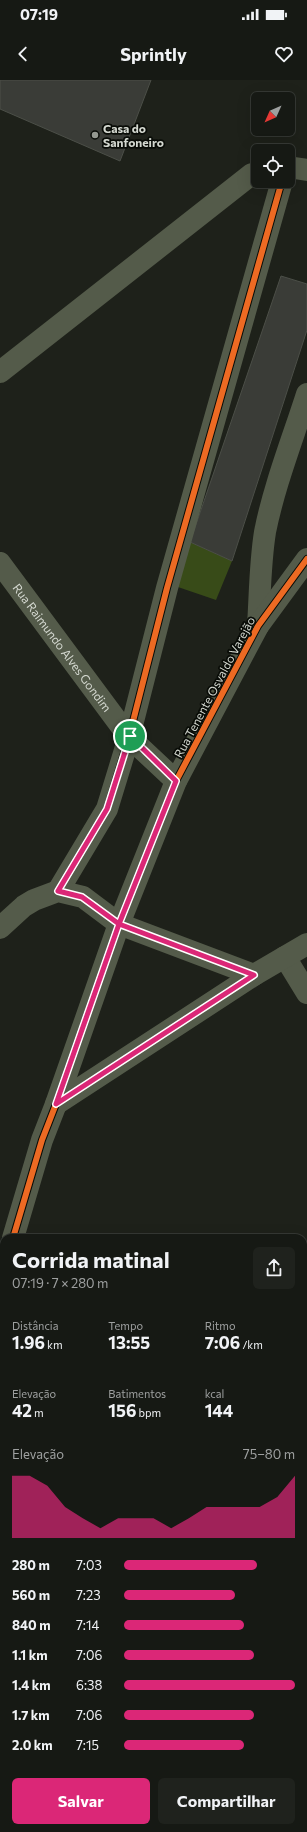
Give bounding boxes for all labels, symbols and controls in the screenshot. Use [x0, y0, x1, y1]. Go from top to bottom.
text: 07:19 [20, 5, 58, 23]
icon: back [12, 43, 34, 65]
text: Sprintly [120, 43, 187, 65]
icon: heart [273, 43, 295, 65]
north arrow [251, 92, 295, 136]
map controls [251, 92, 295, 188]
place label: Casa do Sanfoneiro [103, 121, 164, 149]
marker: Casa do Sanfoneiro [90, 130, 100, 140]
button: locate [251, 144, 295, 188]
street label: Rua Raimundo Alves Gondim [10, 581, 115, 714]
street label: Rua Tenente Osvaldo Varejão [171, 614, 257, 760]
pin [113, 719, 147, 753]
icon: arrive [119, 725, 141, 747]
text: Corrida matinal [12, 1246, 170, 1273]
button: share [253, 1247, 295, 1289]
text: 07:19 · 7 × 280 m [12, 1275, 108, 1291]
text: Distância [12, 1319, 58, 1332]
text: Tempo [108, 1319, 143, 1332]
text: Ritmo [205, 1319, 236, 1332]
text: 1.96 [12, 1332, 45, 1353]
text: 13:55 [108, 1332, 150, 1353]
text: 7:06 [205, 1332, 240, 1353]
text: km [45, 1338, 63, 1351]
text: /km [240, 1338, 263, 1351]
text: Elevação [12, 1387, 56, 1400]
text: Batimentos [108, 1387, 166, 1400]
text: kcal [205, 1387, 224, 1400]
text: 42 [12, 1400, 32, 1421]
text: 156 [108, 1400, 136, 1421]
text: 144 [205, 1400, 233, 1421]
text: m [32, 1406, 44, 1419]
text: bpm [136, 1406, 161, 1419]
text: Elevação [12, 1446, 64, 1462]
text: 75–80 m [243, 1446, 295, 1462]
text: 280 m [12, 1557, 50, 1573]
text: 7:03 [76, 1557, 102, 1573]
text: 560 m [12, 1587, 50, 1603]
text: 7:23 [76, 1587, 101, 1603]
text: 840 m [12, 1617, 50, 1633]
text: 7:14 [76, 1617, 99, 1633]
text: 1.1 km [12, 1647, 48, 1663]
text: 7:06 [76, 1647, 102, 1663]
text: 1.4 km [12, 1677, 51, 1693]
text: 6:38 [76, 1677, 102, 1693]
text: 1.7 km [12, 1707, 50, 1723]
text: 7:06 [76, 1707, 102, 1723]
text: 2.0 km [12, 1737, 53, 1753]
text: 7:15 [76, 1737, 99, 1753]
button: Salvar [12, 1778, 150, 1824]
button: Compartilhar [158, 1778, 295, 1824]

